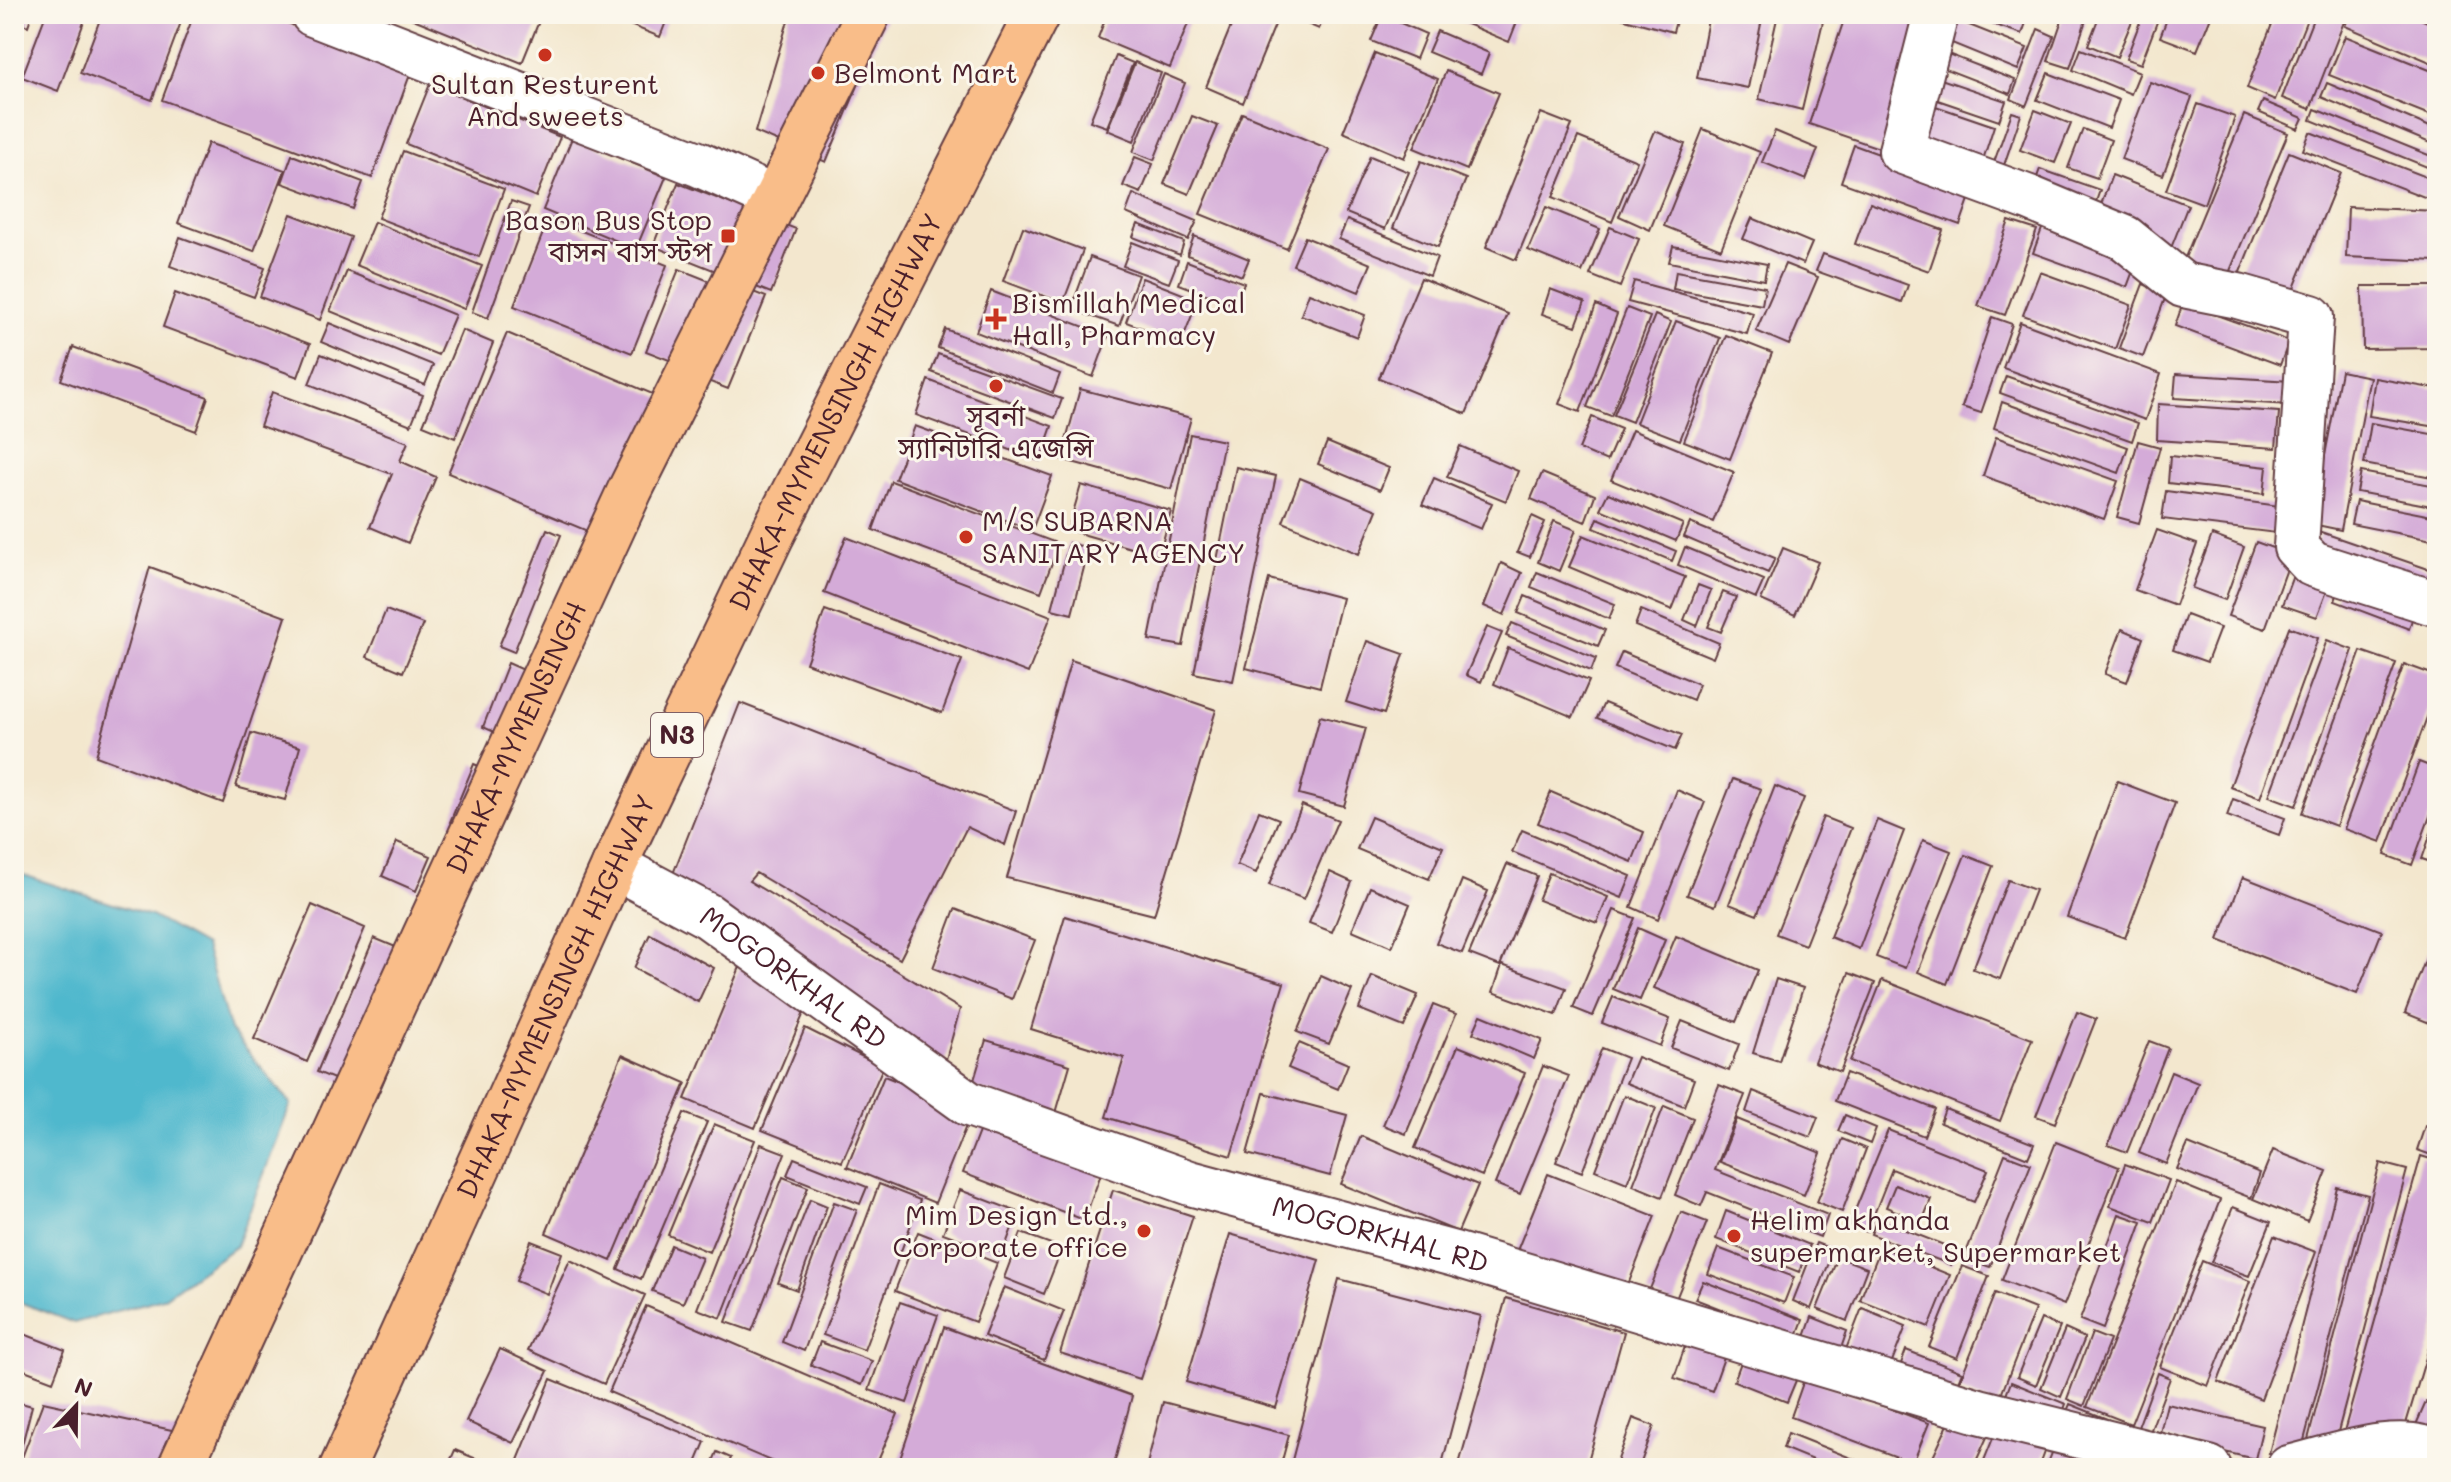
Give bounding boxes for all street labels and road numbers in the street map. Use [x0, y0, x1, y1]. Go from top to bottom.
street label: DHAKA-MYMENSINGH HIGHWAY [720, 207, 950, 616]
street label: DHAKA-MYMENSINGH [437, 595, 593, 879]
road number: N3 [651, 713, 703, 757]
street label: DHAKA-MYMENSINGH HIGHWAY [447, 788, 663, 1204]
street label: MOGORKHAL RD [693, 897, 895, 1057]
street label: MOGORKHAL RD [1268, 1187, 1493, 1280]

